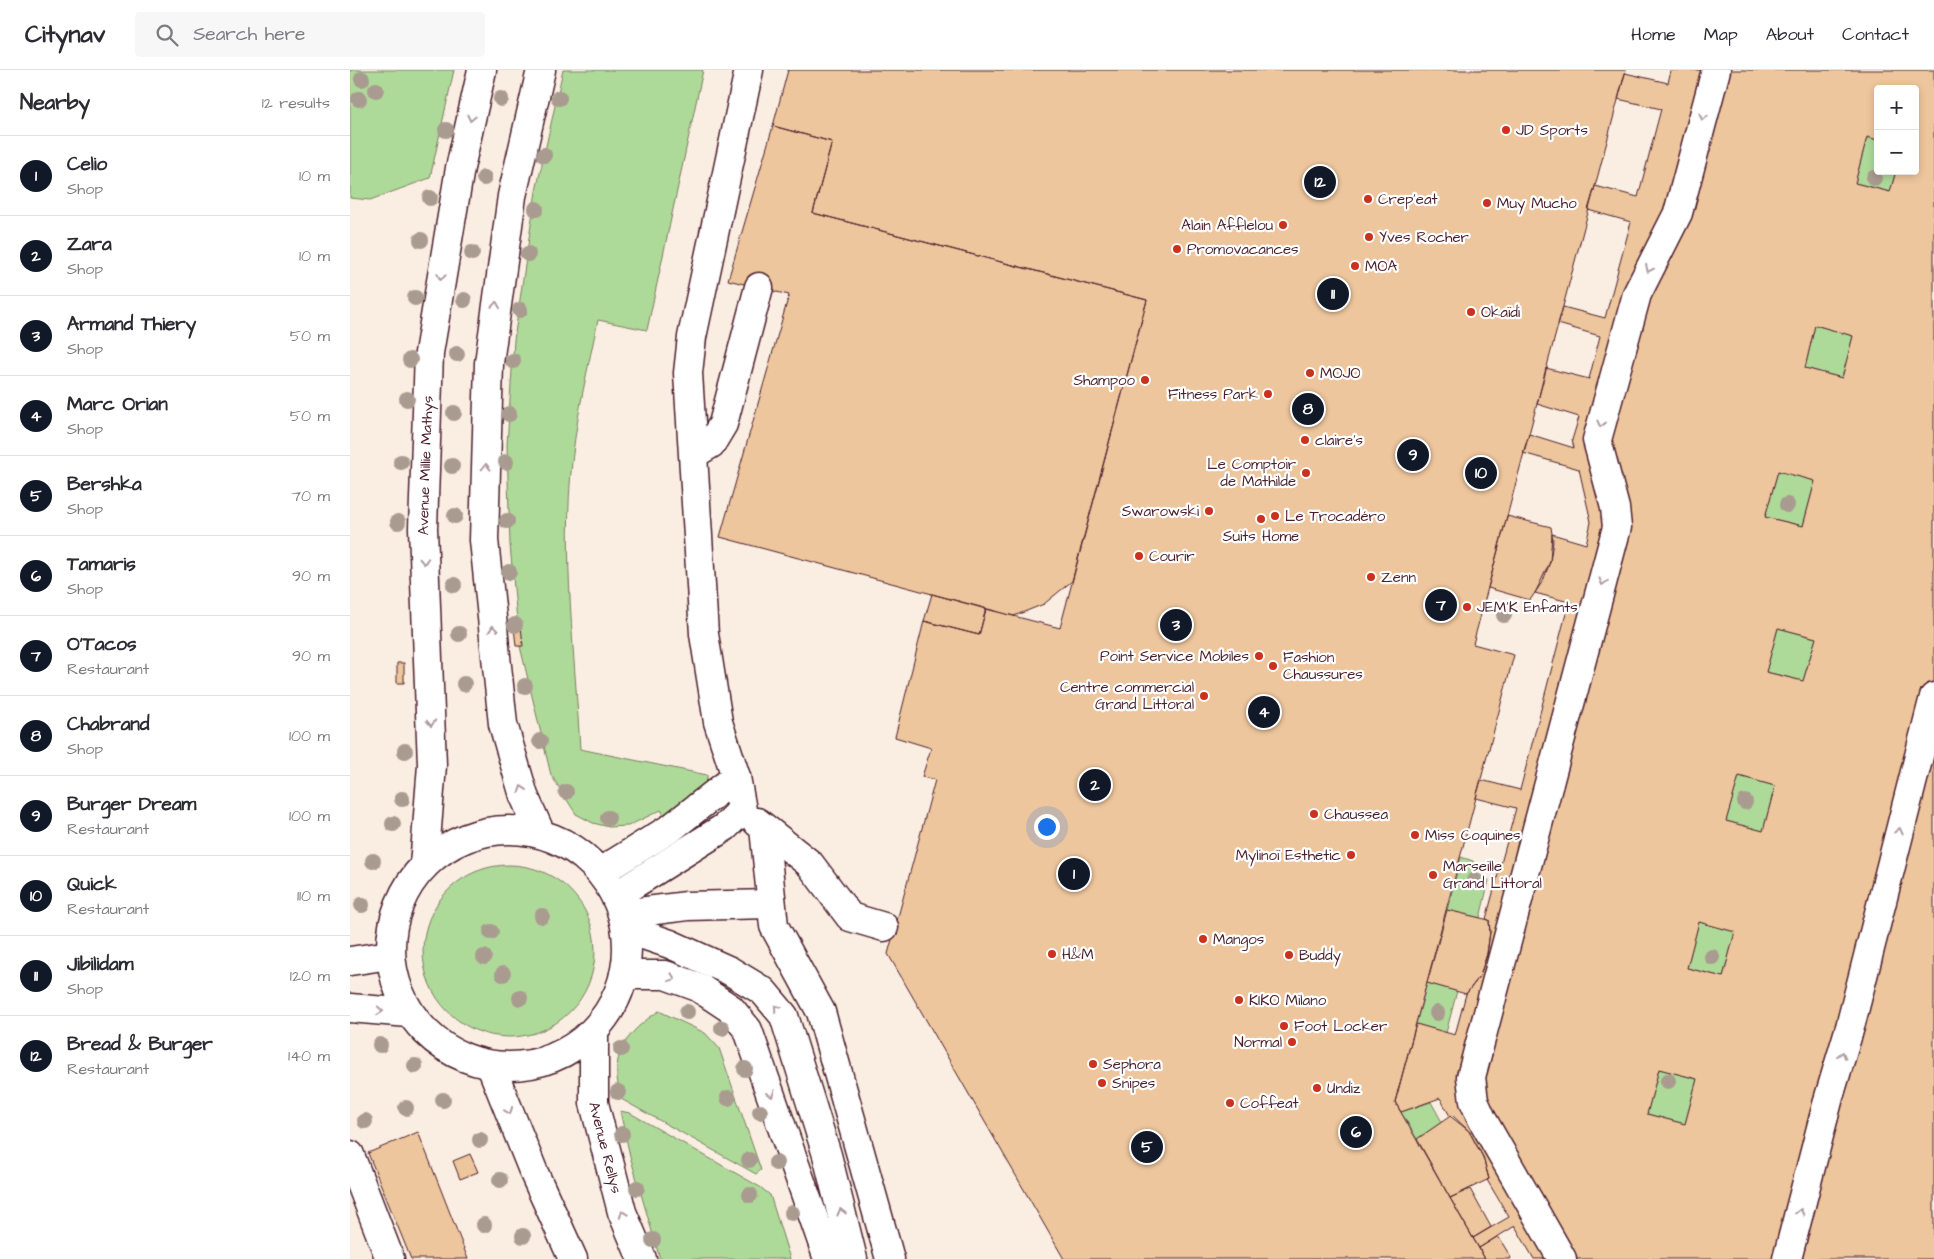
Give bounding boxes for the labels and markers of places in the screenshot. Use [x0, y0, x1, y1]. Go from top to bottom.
place label: JD Sports [1516, 120, 1588, 141]
marker: JD Sports [1500, 124, 1512, 136]
pin: 12 [1304, 163, 1336, 201]
place label: Crep'eat [1378, 189, 1438, 210]
marker: Crep'eat [1362, 193, 1374, 205]
place label: Muy Mucho [1497, 193, 1577, 215]
marker: Muy Mucho [1481, 197, 1493, 209]
place label: Alain Afflelou [1181, 215, 1273, 236]
marker: Alain Afflelou [1277, 219, 1289, 231]
place label: Yves Rocher [1379, 227, 1469, 248]
marker: Yves Rocher [1363, 231, 1375, 243]
place label: Promovacances [1187, 239, 1299, 260]
marker: Promovacances [1171, 243, 1183, 255]
place label: MOA [1365, 256, 1397, 277]
marker: MOA [1349, 260, 1361, 272]
pin: 11 [1317, 275, 1349, 313]
place label: Okaïdi [1481, 302, 1521, 323]
marker: Okaïdi [1465, 306, 1477, 318]
place label: MOJO [1320, 363, 1360, 384]
marker: MOJO [1304, 367, 1316, 379]
place label: Shampoo [1073, 370, 1136, 391]
marker: Shampoo [1139, 374, 1151, 386]
place label: Fitness Park [1168, 384, 1258, 405]
marker: Fitness Park [1262, 388, 1274, 400]
pin: 8 [1292, 390, 1324, 428]
place label: claire's [1315, 430, 1364, 451]
marker: claire's [1299, 434, 1311, 446]
pin: 9 [1397, 436, 1429, 474]
place label: Le Comptoir de Mathilde [1207, 454, 1296, 492]
pin: 10 [1465, 454, 1497, 492]
marker: Le Comptoir de Mathilde [1300, 467, 1312, 479]
place label: Swarowski [1122, 501, 1200, 522]
marker: Swarowski [1203, 505, 1215, 517]
place label: Le Trocadéro [1285, 506, 1386, 527]
marker: Le Trocadéro [1269, 510, 1281, 522]
marker: Suits Home [1255, 513, 1267, 525]
place label: Suits Home [1223, 526, 1299, 547]
place label: Courir [1149, 546, 1195, 567]
marker: Courir [1133, 550, 1145, 562]
place label: Zenn [1381, 567, 1416, 588]
marker: Zenn [1365, 571, 1377, 583]
pin: 7 [1425, 586, 1457, 624]
place label: JEM'K Enfants [1477, 597, 1578, 618]
marker: JEM'K Enfants [1461, 601, 1473, 613]
pin: 3 [1160, 606, 1192, 644]
place label: Point Service Mobiles [1100, 646, 1249, 667]
place label: Fashion Chaussures [1283, 647, 1363, 685]
marker: Point Service Mobiles [1253, 650, 1265, 662]
marker: Fashion Chaussures [1267, 660, 1279, 672]
place label: Centre commercial Grand Littoral [1060, 677, 1194, 715]
marker: Centre commercial Grand Littoral [1198, 690, 1210, 702]
pin: 4 [1248, 693, 1280, 731]
pin: 2 [1079, 766, 1111, 804]
place label: Chaussea [1324, 804, 1388, 825]
marker: Chaussea [1308, 808, 1320, 820]
place label: Miss Coquines [1425, 825, 1521, 846]
marker: Miss Coquines [1409, 829, 1421, 841]
place label: Mylinoï Esthetic [1236, 845, 1342, 867]
marker: Mylinoï Esthetic [1345, 849, 1357, 861]
pin: 1 [1058, 855, 1090, 893]
place label: Marseille Grand Littoral [1443, 856, 1542, 894]
marker: Marseille Grand Littoral [1427, 869, 1439, 881]
place label: Mangos [1213, 929, 1265, 951]
marker: Mangos [1197, 933, 1209, 945]
place label: H&M [1062, 944, 1094, 965]
place label: Buddy [1299, 945, 1341, 967]
marker: H&M [1046, 948, 1058, 960]
marker: Buddy [1283, 949, 1295, 961]
place label: KIKO Milano [1249, 990, 1327, 1011]
marker: KIKO Milano [1233, 994, 1245, 1006]
place label: Foot Locker [1294, 1016, 1387, 1037]
marker: Foot Locker [1278, 1020, 1290, 1032]
place label: Normal [1234, 1032, 1282, 1053]
marker: Normal [1286, 1036, 1298, 1048]
place label: Sephora [1103, 1054, 1161, 1075]
marker: Sephora [1087, 1058, 1099, 1070]
place label: Snipes [1112, 1073, 1156, 1094]
marker: Snipes [1096, 1077, 1108, 1089]
place label: Undiz [1327, 1078, 1361, 1099]
marker: Undiz [1311, 1082, 1323, 1094]
place label: Coffeat [1240, 1093, 1299, 1114]
marker: Coffeat [1224, 1097, 1236, 1109]
pin: 6 [1340, 1113, 1372, 1151]
pin: 5 [1131, 1128, 1163, 1166]

